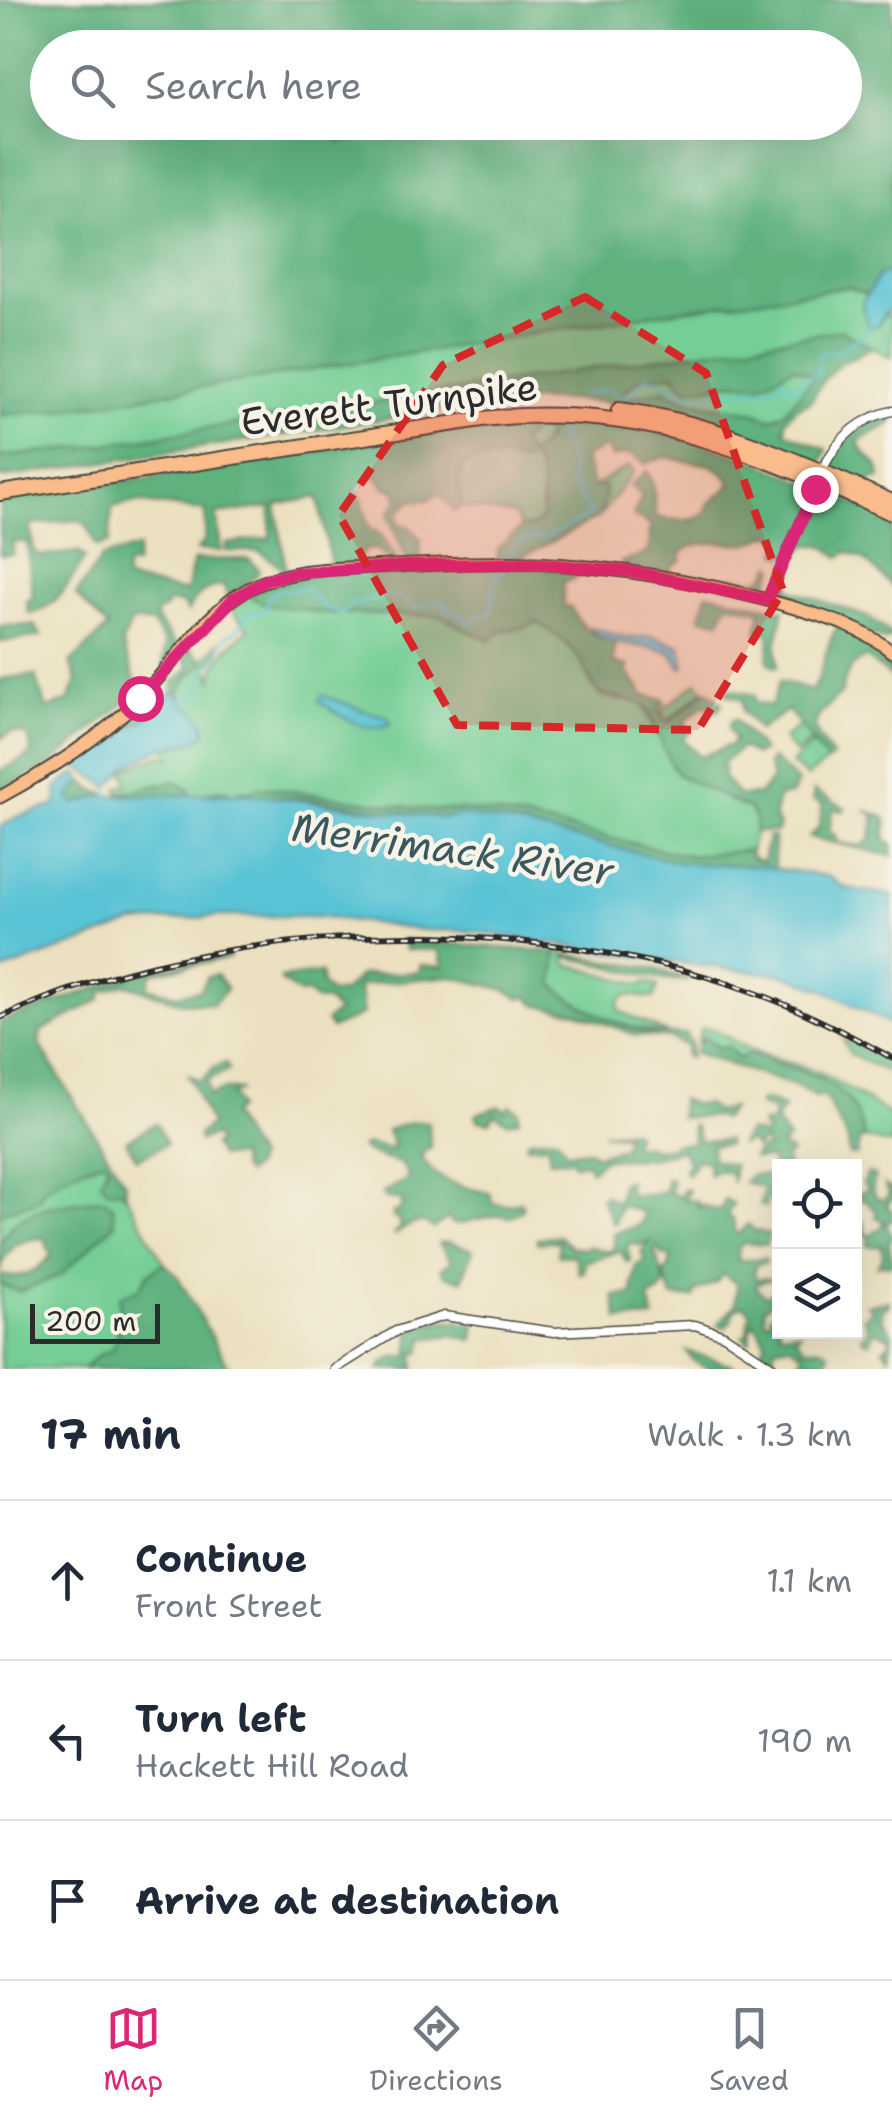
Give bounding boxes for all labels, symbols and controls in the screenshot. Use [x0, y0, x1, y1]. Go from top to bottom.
search box [30, 30, 862, 140]
icon: search [65, 58, 120, 113]
text: Search here [145, 60, 362, 111]
street label: Everett Turnpike [238, 360, 540, 448]
route end [793, 467, 839, 513]
route start [118, 676, 164, 722]
water label: Merrimack River [288, 800, 619, 898]
map controls [772, 1159, 862, 1339]
button: locate [772, 1159, 862, 1249]
button: layers [772, 1249, 862, 1339]
scale bar [30, 1299, 160, 1344]
text: 200 m [45, 1302, 136, 1340]
text: 17 min [40, 1406, 181, 1462]
text: Walk · 1.3 km [647, 1413, 852, 1456]
text: Continue [135, 1533, 307, 1584]
icon: ahead [40, 1553, 95, 1608]
text: 1.1 km [766, 1559, 852, 1602]
text: Front Street [135, 1584, 323, 1627]
text: Turn left [135, 1693, 307, 1744]
icon: left [40, 1713, 95, 1768]
text: 190 m [757, 1719, 852, 1762]
text: Hackett Hill Road [135, 1744, 409, 1787]
icon: arrive [40, 1873, 95, 1928]
text: Arrive at destination [135, 1875, 559, 1926]
tab: Map [103, 2001, 163, 2099]
tab: Directions [370, 2001, 503, 2099]
tab: Saved [709, 2001, 789, 2099]

